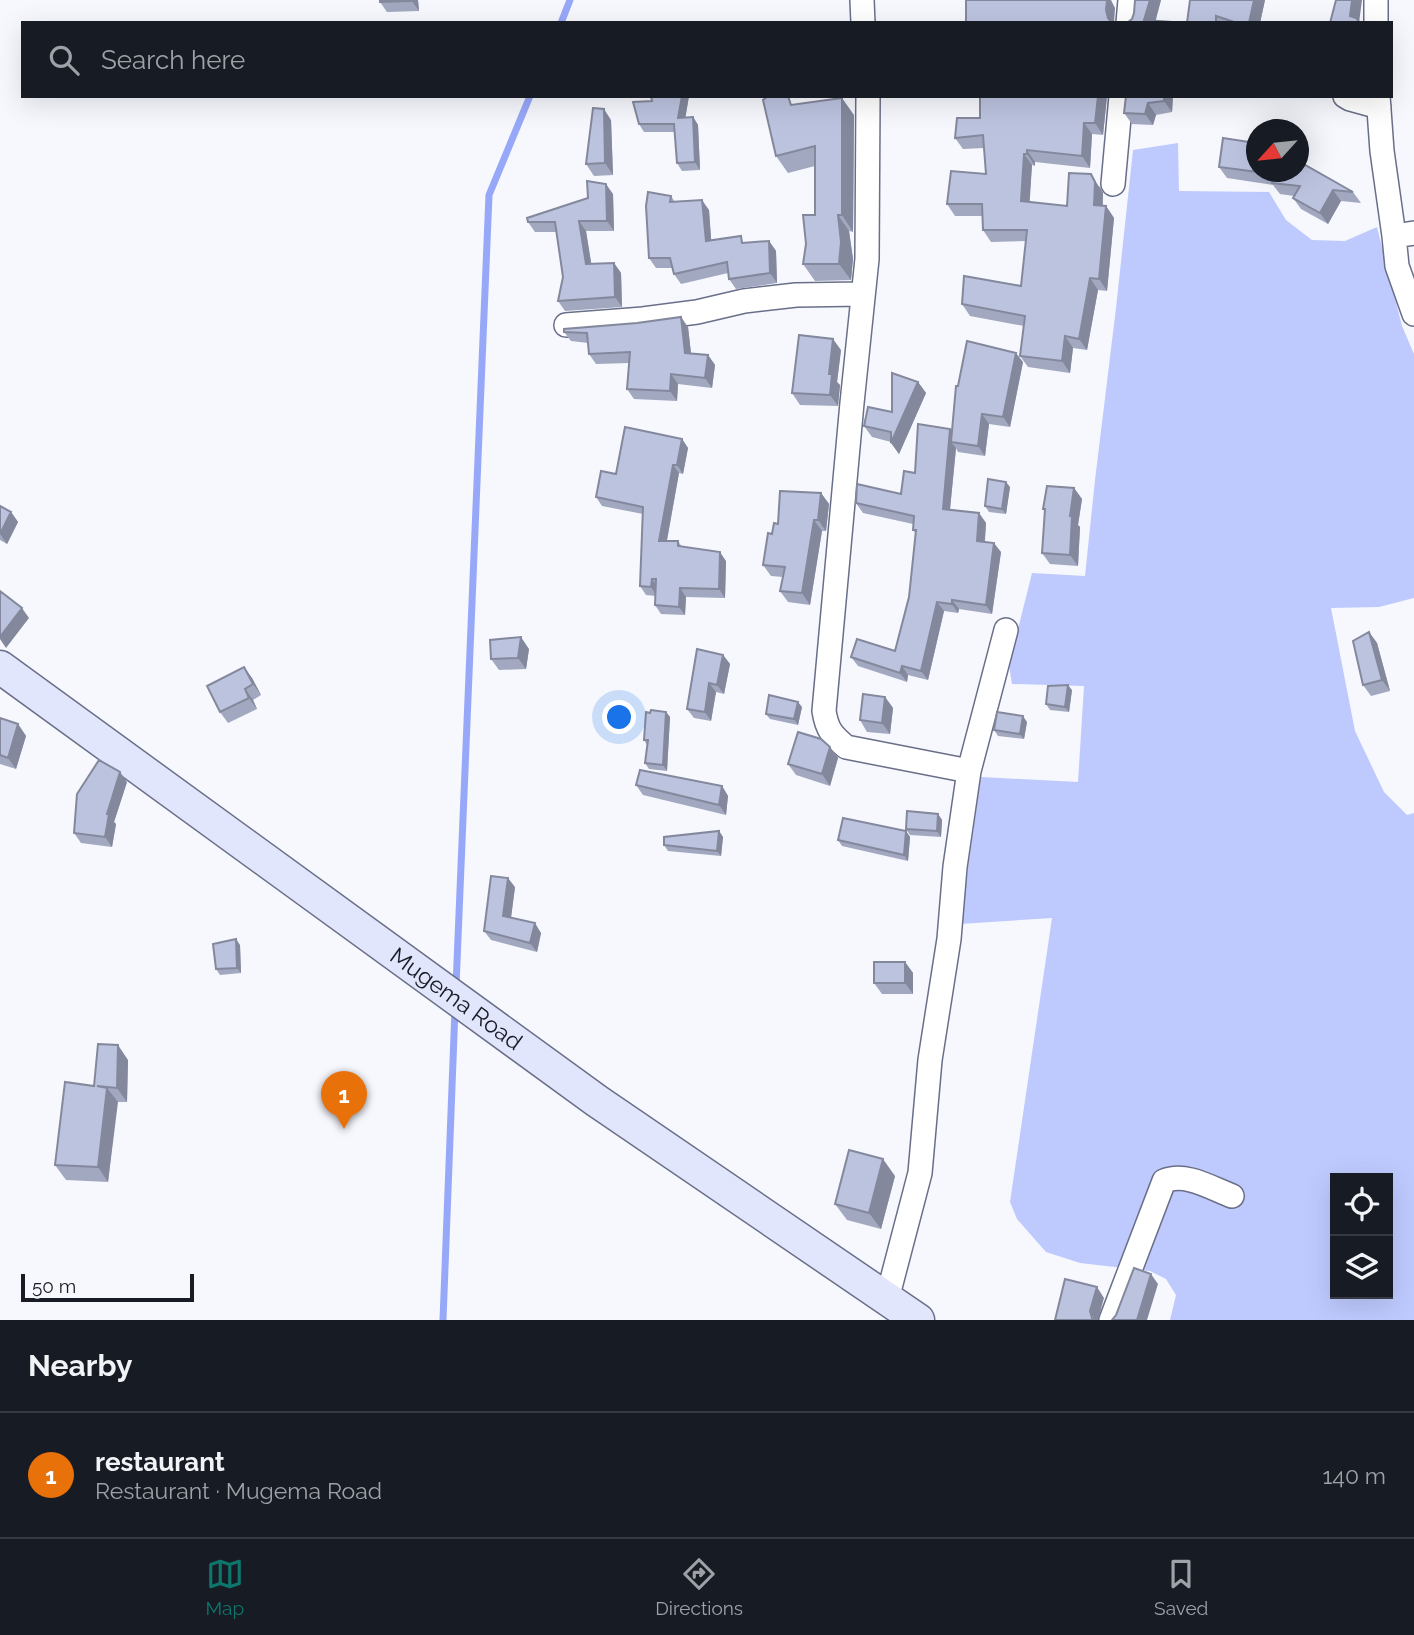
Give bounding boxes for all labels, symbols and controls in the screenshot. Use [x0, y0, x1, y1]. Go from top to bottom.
search box [21, 21, 1393, 98]
icon: search [45, 41, 83, 79]
text: Search here [101, 45, 245, 75]
north arrow [1246, 119, 1309, 182]
your location [602, 700, 636, 734]
street label: Mugema Road [385, 941, 528, 1055]
pin: 1 [321, 1071, 367, 1129]
map controls [1330, 1173, 1393, 1299]
button: locate [1330, 1173, 1393, 1236]
button: layers [1330, 1236, 1393, 1299]
scale bar [21, 1271, 194, 1303]
text: 50 m [32, 1275, 76, 1297]
text: Nearby [28, 1348, 132, 1383]
text: restaurant [95, 1447, 225, 1477]
text: 1 [45, 1462, 57, 1489]
text: 140 m [1323, 1462, 1386, 1489]
text: Restaurant · Mugema Road [95, 1477, 382, 1504]
tab: Map [206, 1555, 244, 1619]
tab: Directions [655, 1555, 743, 1619]
tab: Saved [1154, 1555, 1208, 1619]

